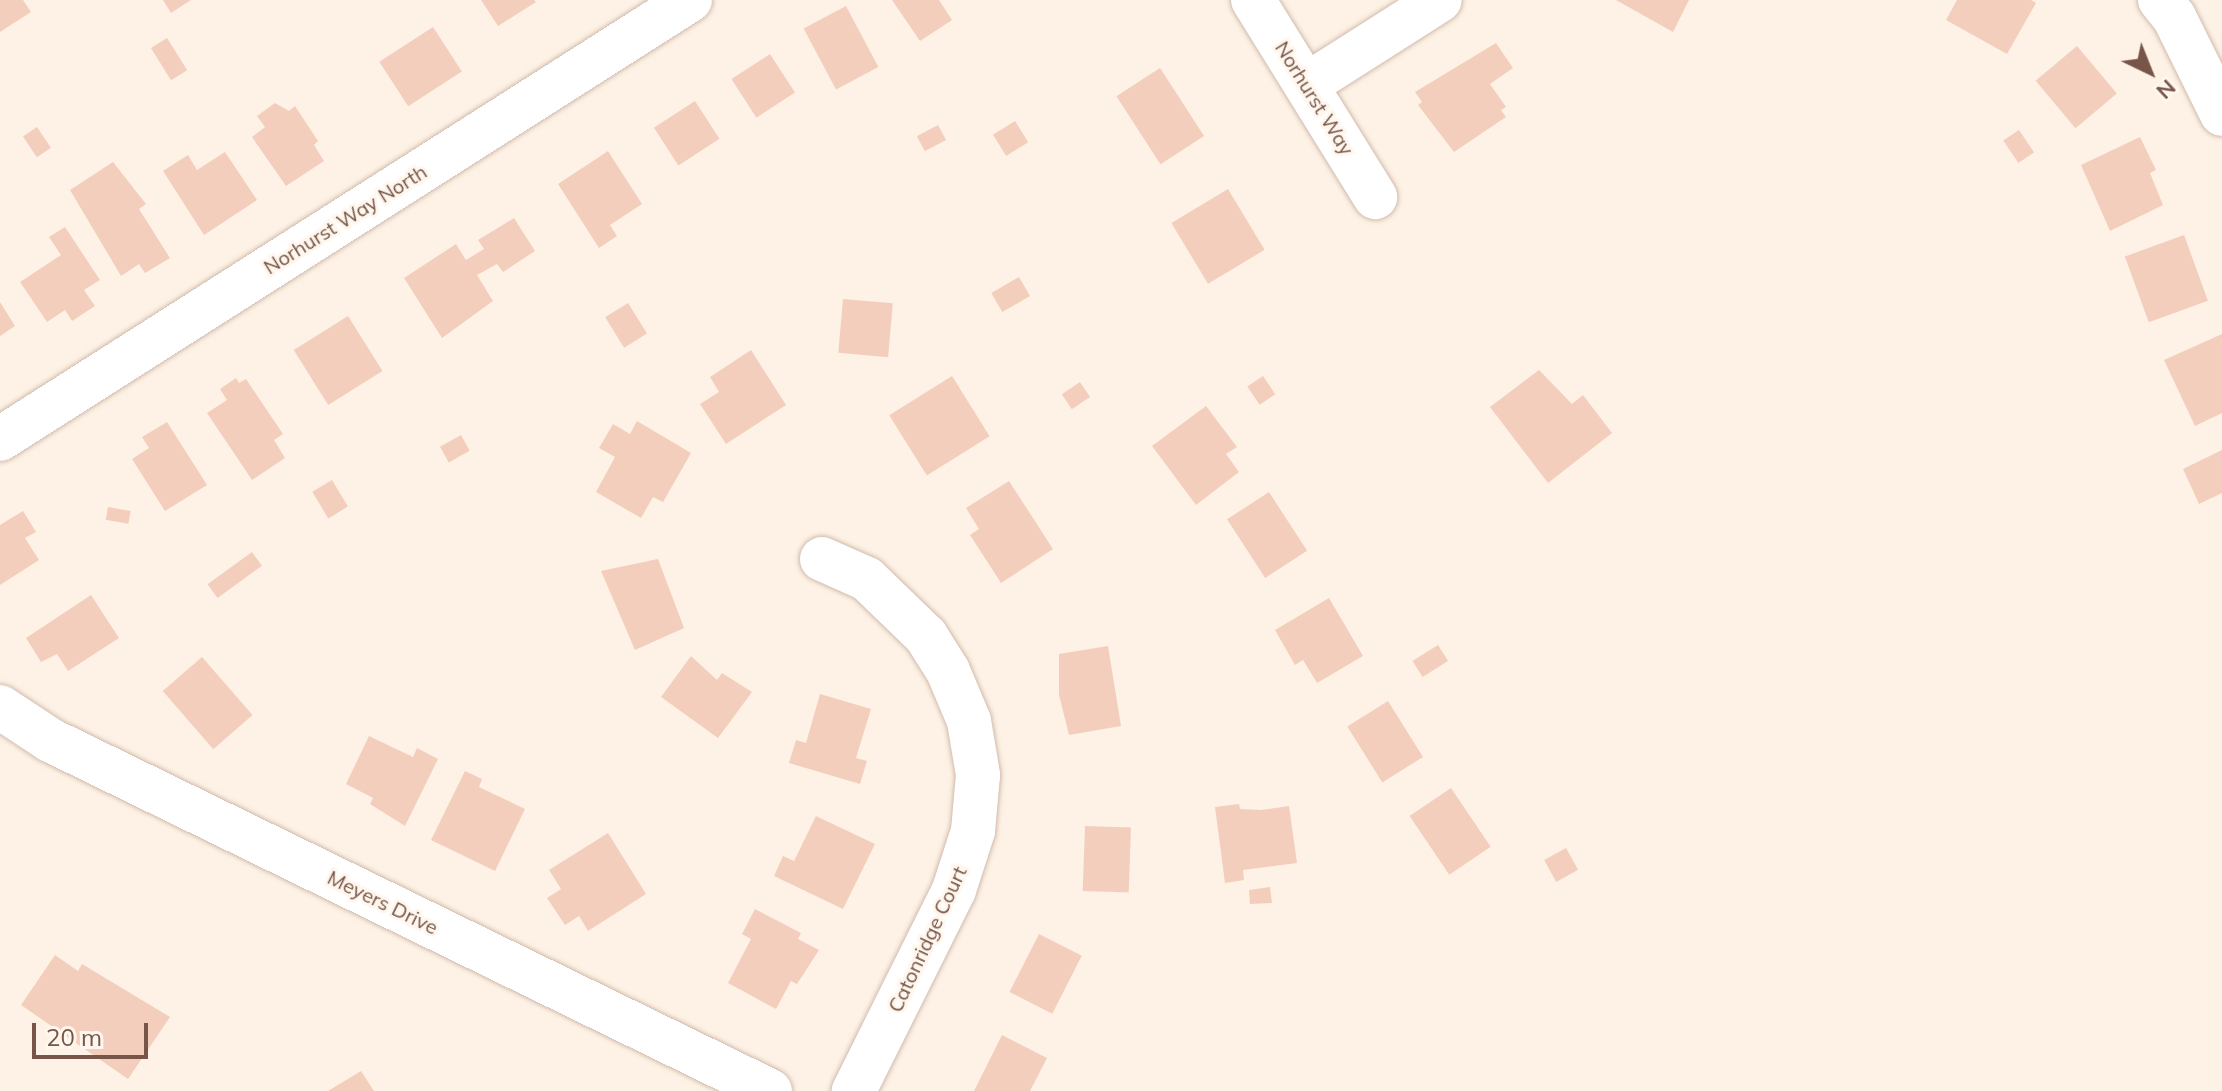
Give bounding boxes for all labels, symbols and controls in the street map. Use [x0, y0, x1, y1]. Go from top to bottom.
north arrow [2110, 32, 2190, 112]
street label: Norhurst Way [1270, 37, 1360, 159]
text: N [2151, 74, 2182, 105]
street label: Norhurst Way North [259, 159, 431, 279]
street label: Catonridge Court [883, 862, 971, 1016]
street label: Meyers Drive [324, 865, 442, 939]
scale bar [36, 1007, 152, 1057]
text: 20 m [46, 1022, 102, 1052]

